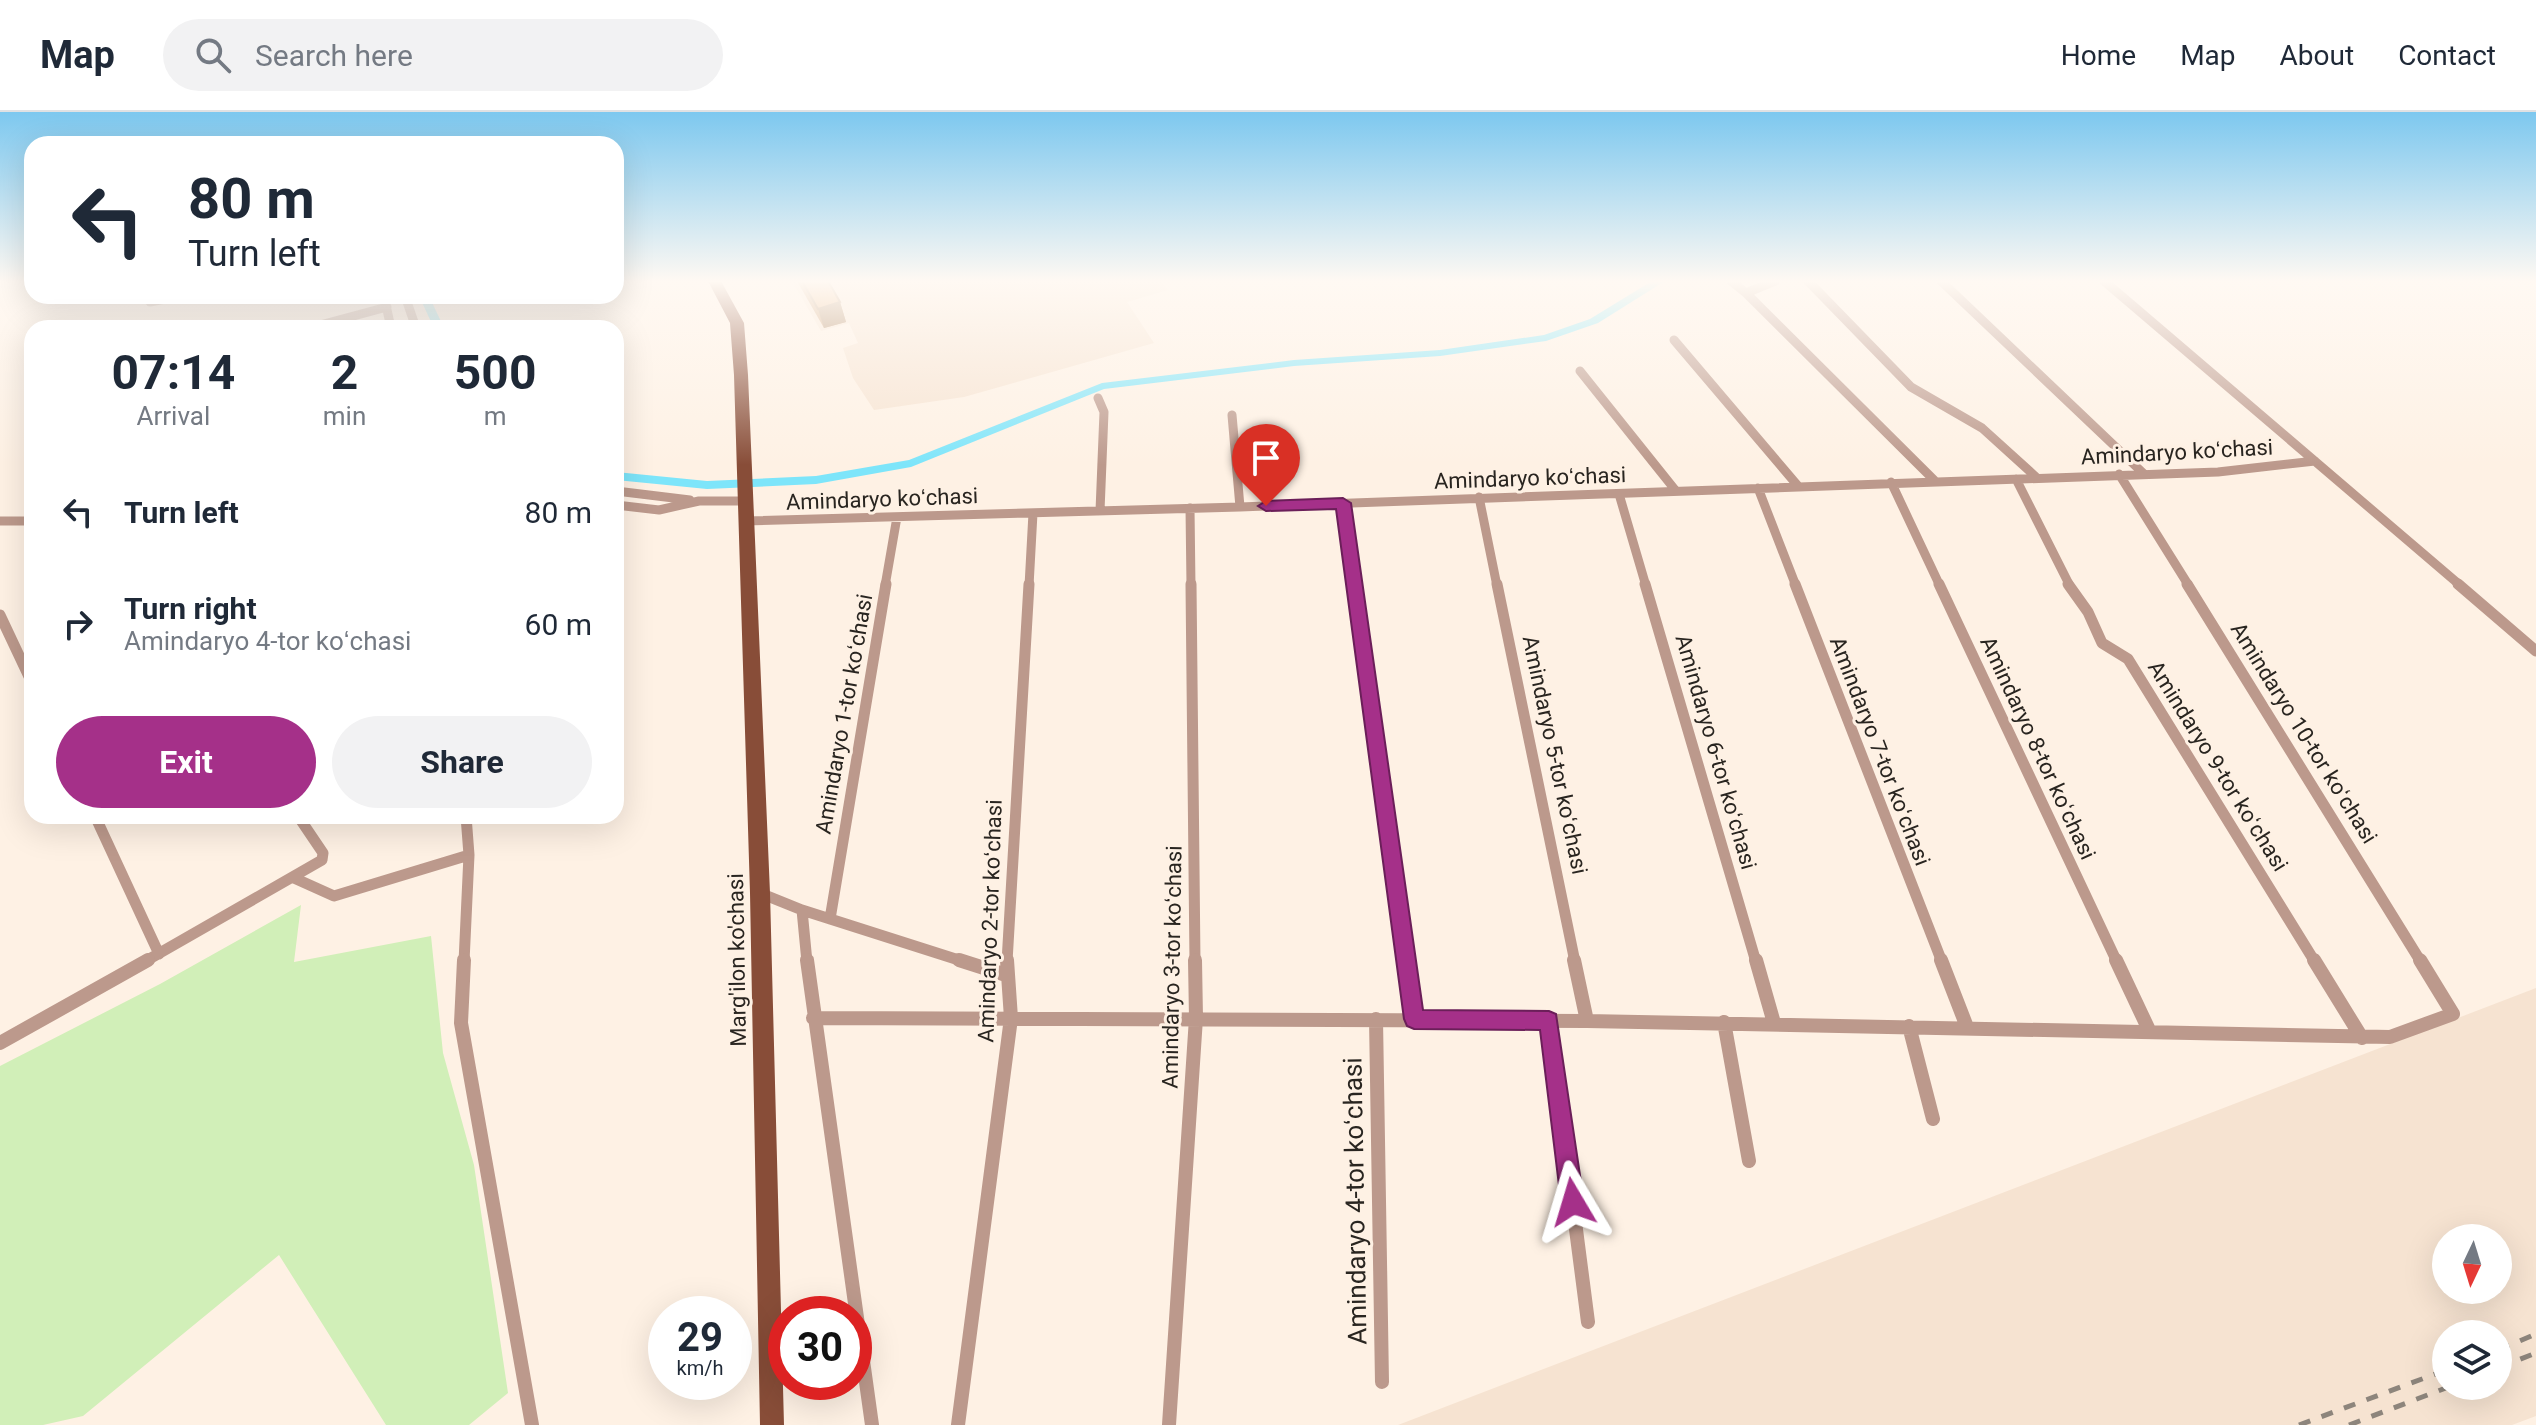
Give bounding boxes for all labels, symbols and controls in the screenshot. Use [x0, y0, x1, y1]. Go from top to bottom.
search box [163, 19, 723, 91]
text: Map [40, 33, 115, 77]
icon: search [191, 33, 235, 77]
text: Search here [255, 38, 413, 73]
text: Home [2061, 39, 2136, 72]
text: Map [2180, 39, 2236, 72]
text: About [2280, 39, 2354, 72]
text: Contact [2398, 39, 2496, 72]
text: 80 m [188, 166, 315, 232]
icon: left [56, 168, 160, 272]
text: Turn left [188, 233, 321, 275]
text: 07:14 [112, 344, 235, 401]
text: 2 [331, 344, 358, 401]
text: 500 [454, 344, 536, 401]
text: Arrival [137, 401, 210, 431]
text: min [323, 401, 366, 431]
text: m [484, 401, 507, 431]
pin [1232, 424, 1300, 506]
street label: Amindaryo koʻchasi [2080, 434, 2274, 470]
icon: arrive [1244, 436, 1288, 480]
street label: Amindaryo koʻchasi [1433, 462, 1627, 494]
street label: Amindaryo koʻchasi [785, 483, 979, 515]
icon: left [56, 490, 100, 534]
text: Turn left [124, 495, 239, 530]
text: 80 m [525, 495, 592, 530]
text: Turn right [124, 591, 257, 626]
street label: Amindaryo 1-tor koʻchasi [811, 592, 877, 836]
icon: right [56, 602, 100, 646]
text: 60 m [525, 607, 592, 642]
street label: Amindaryo 10-tor koʻchasi [2226, 618, 2382, 848]
text: Amindaryo 4-tor koʻchasi [124, 626, 411, 656]
street label: Amindaryo 6-tor koʻchasi [1670, 632, 1762, 872]
street label: Amindaryo 5-tor koʻchasi [1517, 633, 1593, 877]
street label: Amindaryo 7-tor koʻchasi [1825, 633, 1935, 869]
street label: Amindaryo 8-tor koʻchasi [1975, 633, 2101, 863]
street label: Amindaryo 9-tor koʻchasi [2143, 656, 2293, 876]
button: Exit [56, 716, 316, 808]
button: Share [332, 716, 592, 808]
street label: Amindaryo 2-tor koʻchasi [973, 799, 1007, 1043]
street label: Amindaryo 3-tor koʻchasi [1157, 845, 1187, 1089]
street label: Marg'ilon ko'chasi [723, 873, 751, 1047]
street label: Amindaryo 4-tor koʻchasi [1337, 1057, 1373, 1345]
position arrow [1531, 1160, 1615, 1244]
north arrow [2432, 1224, 2512, 1304]
map controls [2432, 1224, 2512, 1400]
speed limit sign: 30 [768, 1296, 872, 1400]
text: 29 [677, 1314, 723, 1361]
button: layers [2432, 1320, 2512, 1400]
text: km/h [677, 1356, 723, 1380]

